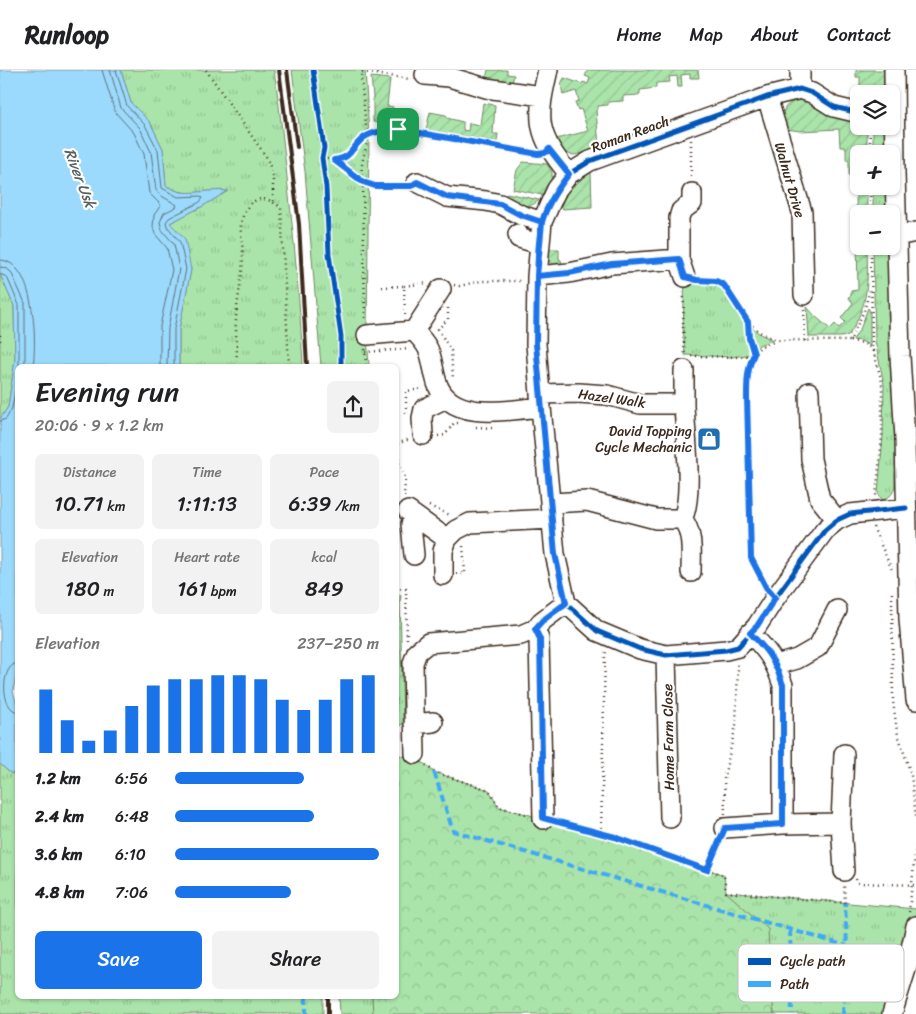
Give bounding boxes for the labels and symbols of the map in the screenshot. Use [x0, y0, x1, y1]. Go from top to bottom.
pin [377, 108, 419, 150]
street label: Roman Reach [588, 109, 673, 160]
street label: Walnut Drive [767, 139, 812, 221]
water label: River Usk [57, 144, 104, 214]
street label: Hazel Walk [577, 381, 648, 416]
place label: David Topping Cycle Mechanic [595, 419, 692, 460]
shop icon: David Topping Cycle Mechanic [696, 426, 722, 452]
street label: Home Farm Close [655, 684, 682, 790]
legend [738, 944, 904, 1002]
text: Cycle path [780, 949, 846, 974]
text: Path [780, 972, 809, 997]

